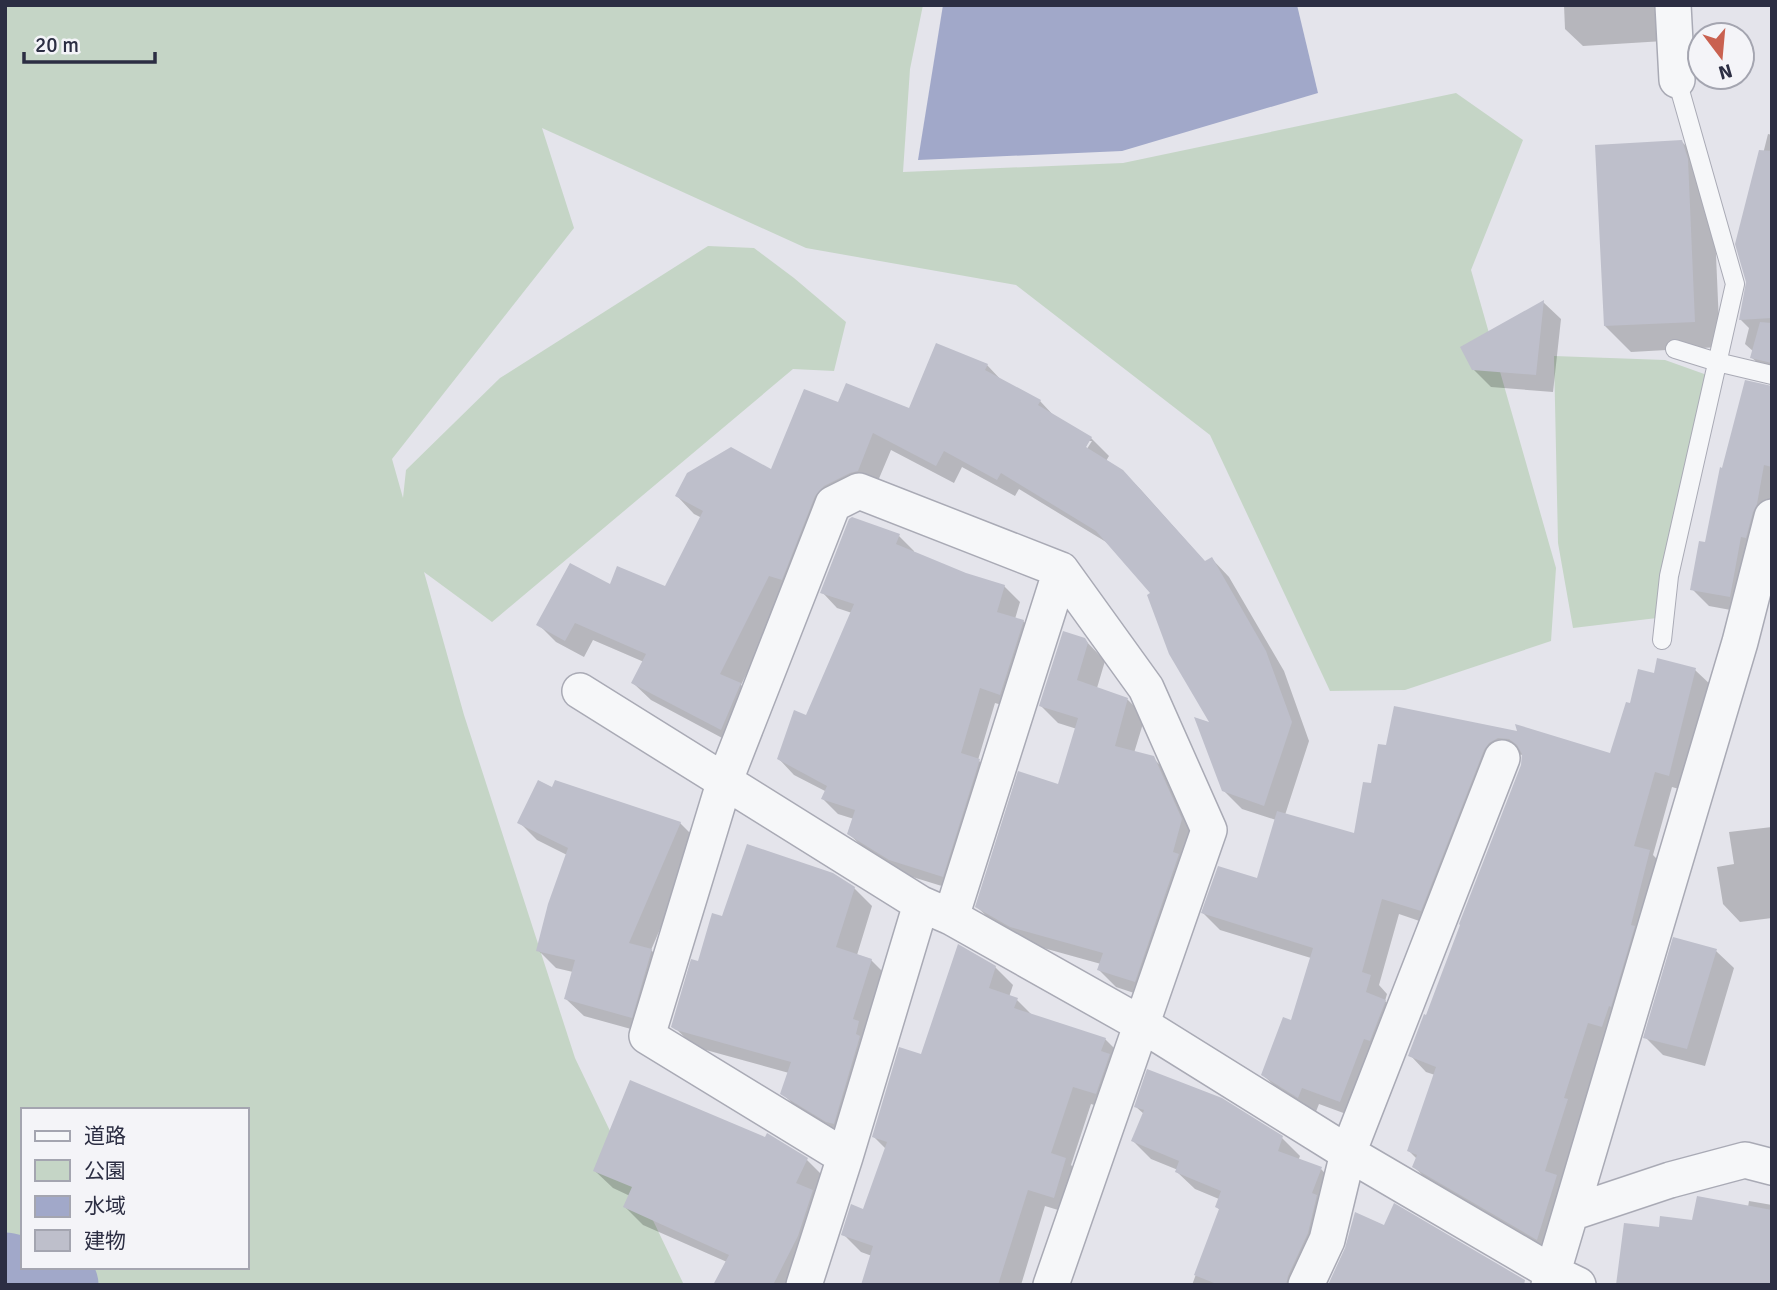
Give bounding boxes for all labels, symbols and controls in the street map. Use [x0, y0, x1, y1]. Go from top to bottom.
scale bar [24, 21, 156, 65]
north arrow [1686, 21, 1756, 91]
text: 20 m [35, 32, 79, 58]
text: N [1716, 58, 1735, 85]
legend [21, 1108, 248, 1269]
text: 道路 [84, 1123, 126, 1149]
text: 公園 [84, 1158, 126, 1184]
text: 水域 [84, 1193, 126, 1219]
text: 建物 [84, 1228, 126, 1254]

